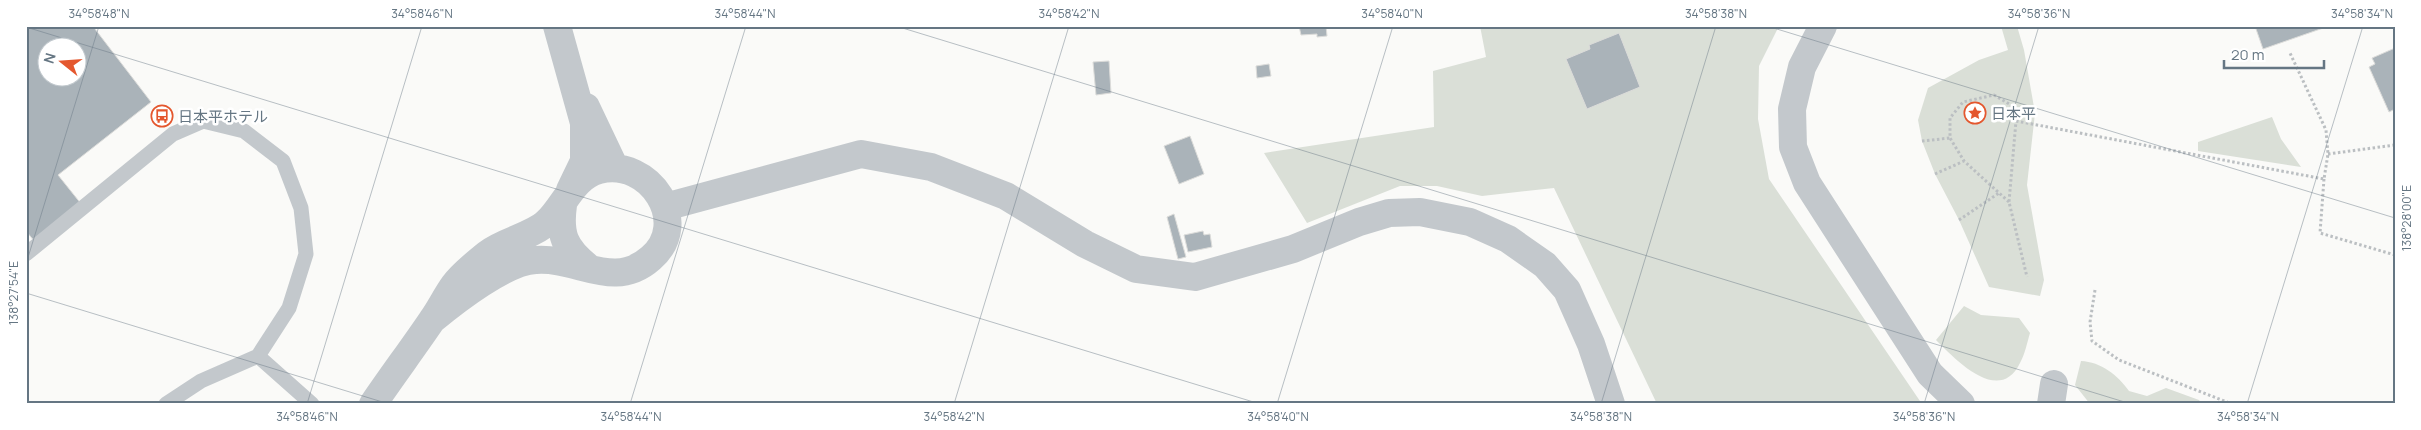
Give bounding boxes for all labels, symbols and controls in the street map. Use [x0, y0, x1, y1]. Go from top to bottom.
text: 34°58'48"N [68, 5, 130, 22]
text: 34°58'46"N [391, 5, 453, 22]
text: 34°58'44"N [715, 5, 775, 22]
text: 34°58'42"N [1039, 5, 1099, 22]
text: 34°58'40"N [1361, 5, 1423, 22]
text: 34°58'38"N [1685, 5, 1747, 22]
text: 34°58'36"N [2008, 5, 2070, 22]
text: 34°58'34"N [2331, 5, 2393, 22]
north arrow [38, 38, 88, 88]
scale bar [2224, 38, 2324, 70]
text: 20 m [2231, 44, 2264, 65]
text: N [39, 50, 60, 66]
place icon: 日本平 [1963, 101, 1987, 125]
place label: 日本平 [1991, 103, 2036, 124]
bus stop icon: 日本平ホテル [150, 104, 174, 128]
place label: 日本平ホテル [178, 106, 268, 127]
text: 138°28'00"E [2398, 185, 2415, 251]
text: 138°27'54"E [5, 261, 22, 325]
text: 34°58'46"N [276, 408, 338, 425]
text: 34°58'44"N [601, 408, 661, 425]
text: 34°58'42"N [924, 408, 984, 425]
text: 34°58'40"N [1247, 408, 1309, 425]
text: 34°58'38"N [1570, 408, 1632, 425]
text: 34°58'36"N [1893, 408, 1955, 425]
text: 34°58'34"N [2217, 408, 2279, 425]

